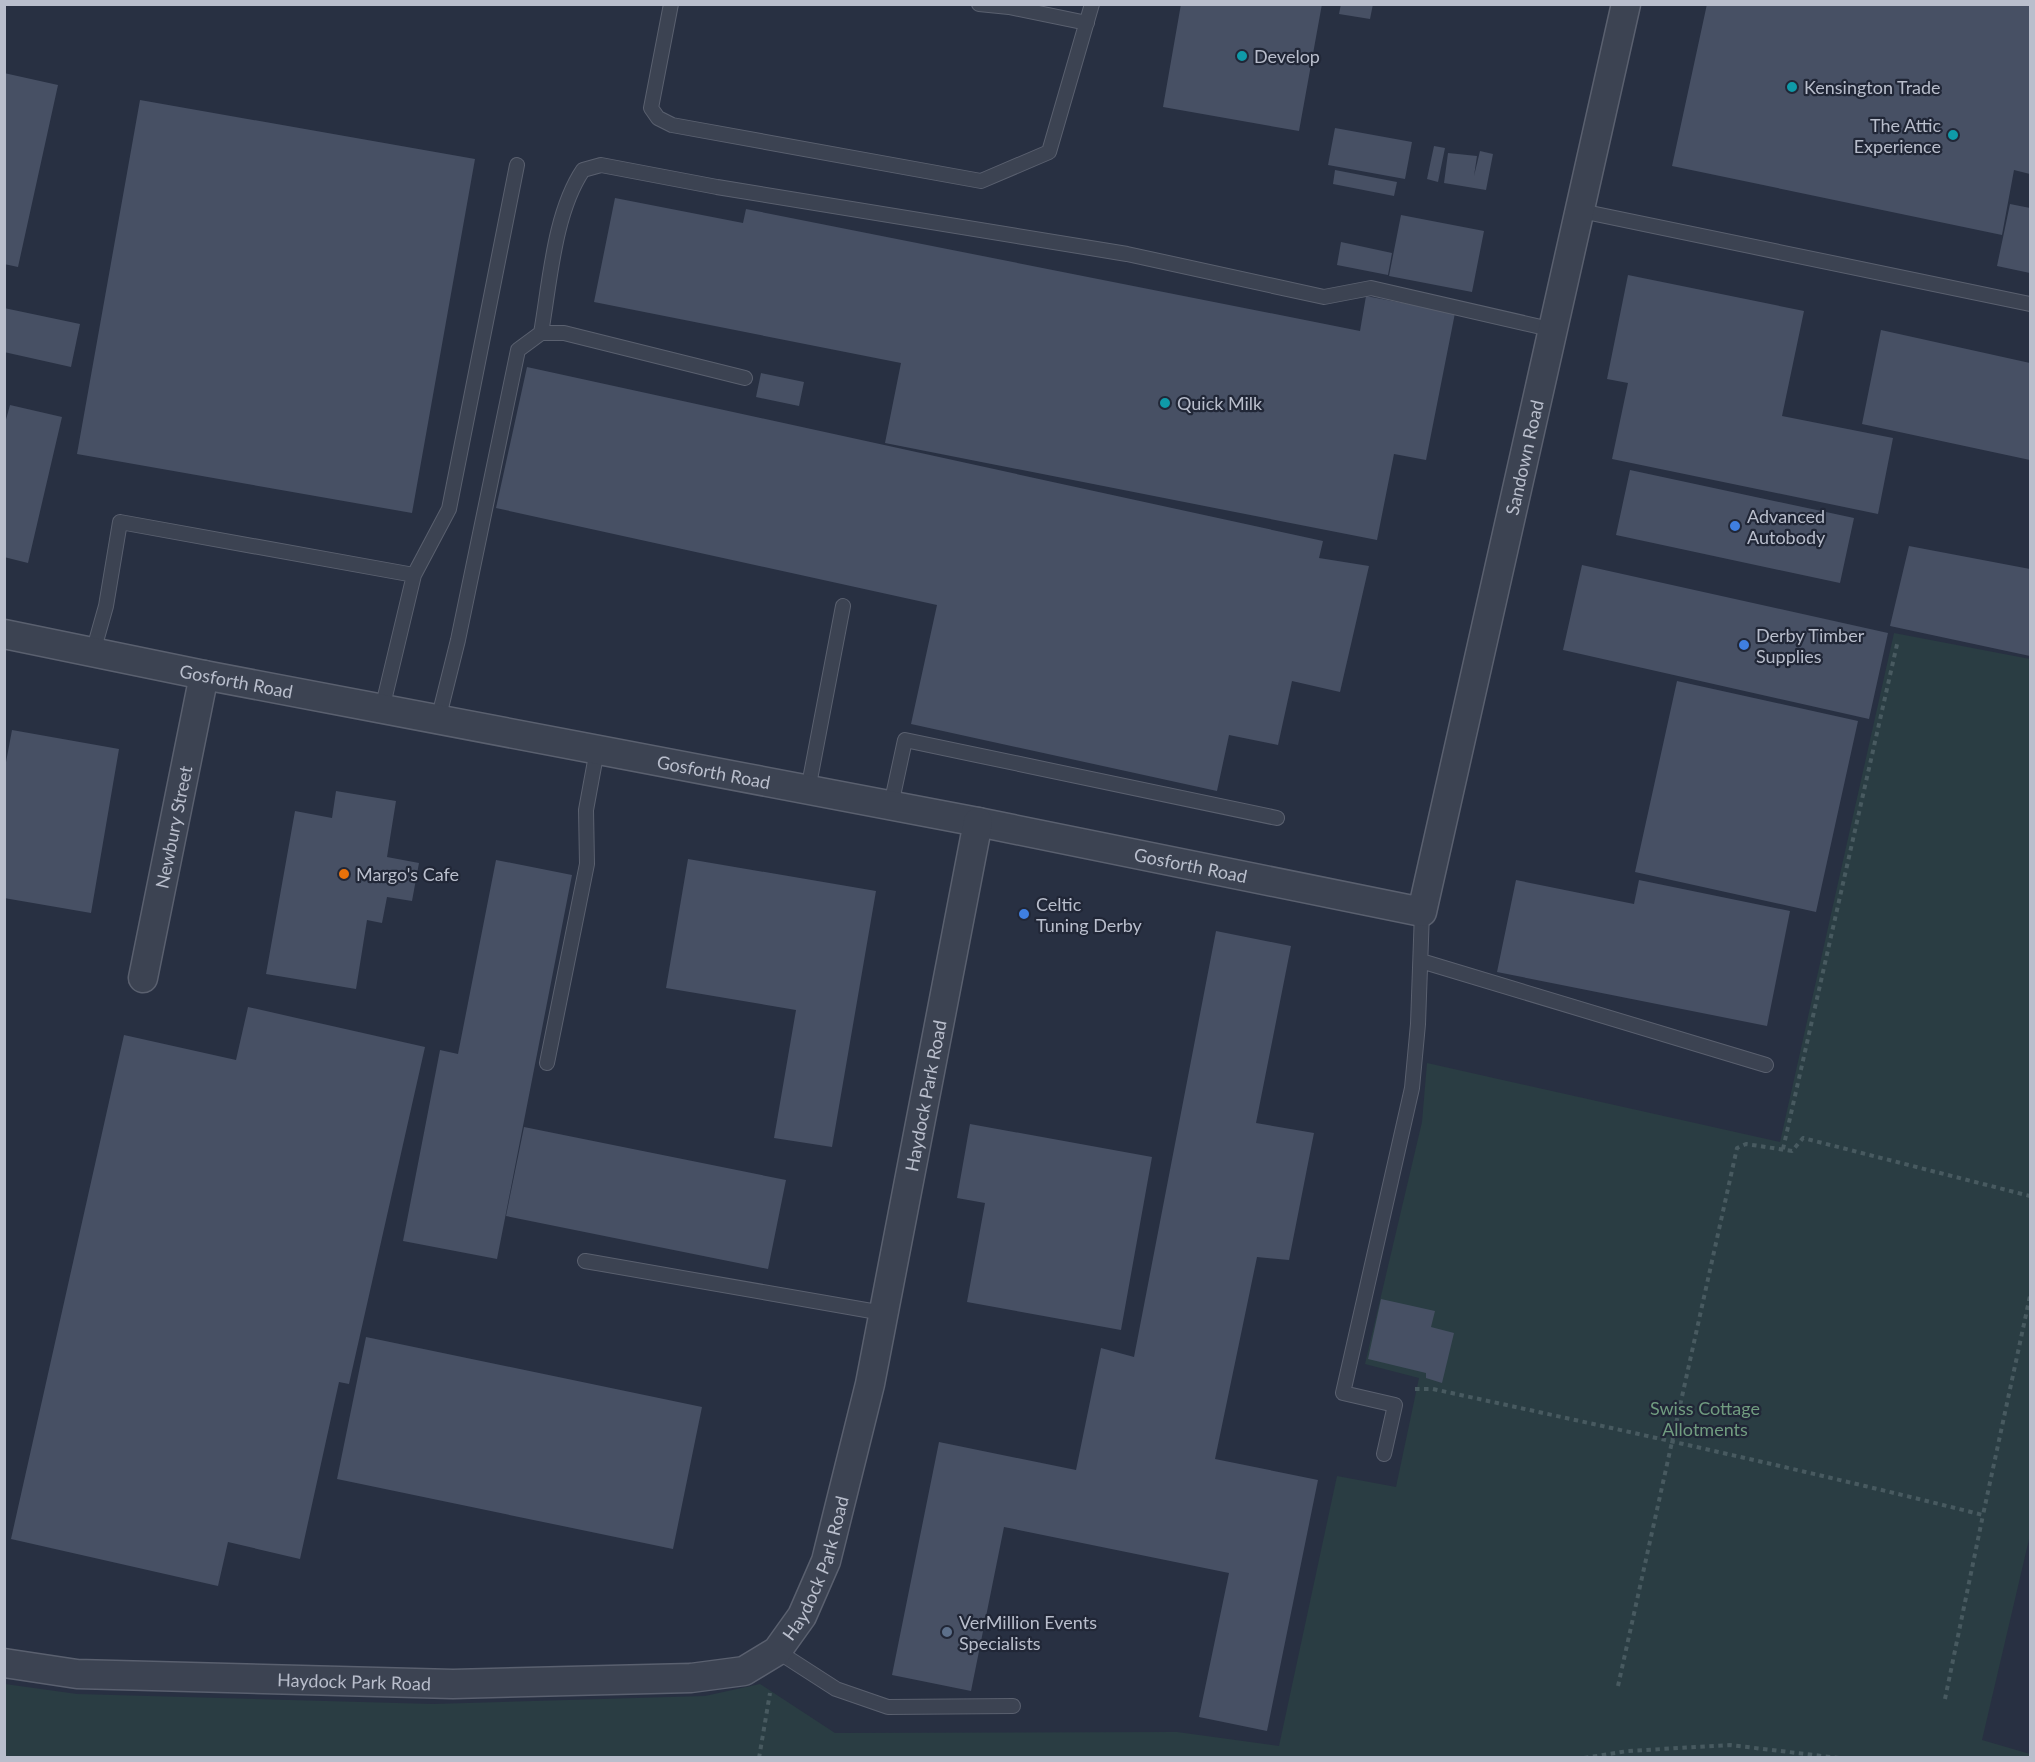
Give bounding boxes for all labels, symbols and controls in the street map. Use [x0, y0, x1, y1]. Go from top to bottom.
place label: Develop [1254, 45, 1320, 67]
marker: Develop [1235, 49, 1249, 63]
place label: Kensington Trade [1804, 76, 1941, 98]
marker: Kensington Trade [1785, 80, 1799, 94]
place label: The Attic Experience [1854, 114, 1941, 157]
marker: The Attic Experience [1946, 128, 1960, 142]
place label: Quick Milk [1177, 392, 1263, 414]
marker: Quick Milk [1158, 396, 1172, 410]
street label: Sandown Road [1501, 398, 1548, 517]
place label: Advanced Autobody [1747, 505, 1826, 548]
marker: Advanced Autobody [1728, 519, 1742, 533]
place label: Derby Timber Supplies [1756, 624, 1865, 667]
marker: Derby Timber Supplies [1737, 638, 1751, 652]
street label: Gosforth Road [178, 659, 295, 703]
street label: Gosforth Road [655, 750, 772, 793]
street label: Newbury Street [150, 763, 197, 890]
street label: Gosforth Road [1132, 843, 1249, 887]
place label: Margo's Cafe [356, 863, 459, 885]
marker: Margo's Cafe [337, 867, 351, 881]
place label: Celtic Tuning Derby [1036, 893, 1143, 936]
marker: Celtic Tuning Derby [1017, 907, 1031, 921]
street label: Haydock Park Road [900, 1018, 951, 1173]
park label: Swiss Cottage Allotments [1650, 1397, 1760, 1440]
street label: Haydock Park Road [777, 1494, 853, 1644]
place label: VerMillion Events Specialists [959, 1611, 1097, 1654]
marker: VerMillion Events Specialists [940, 1625, 954, 1639]
street label: Haydock Park Road [277, 1668, 431, 1694]

